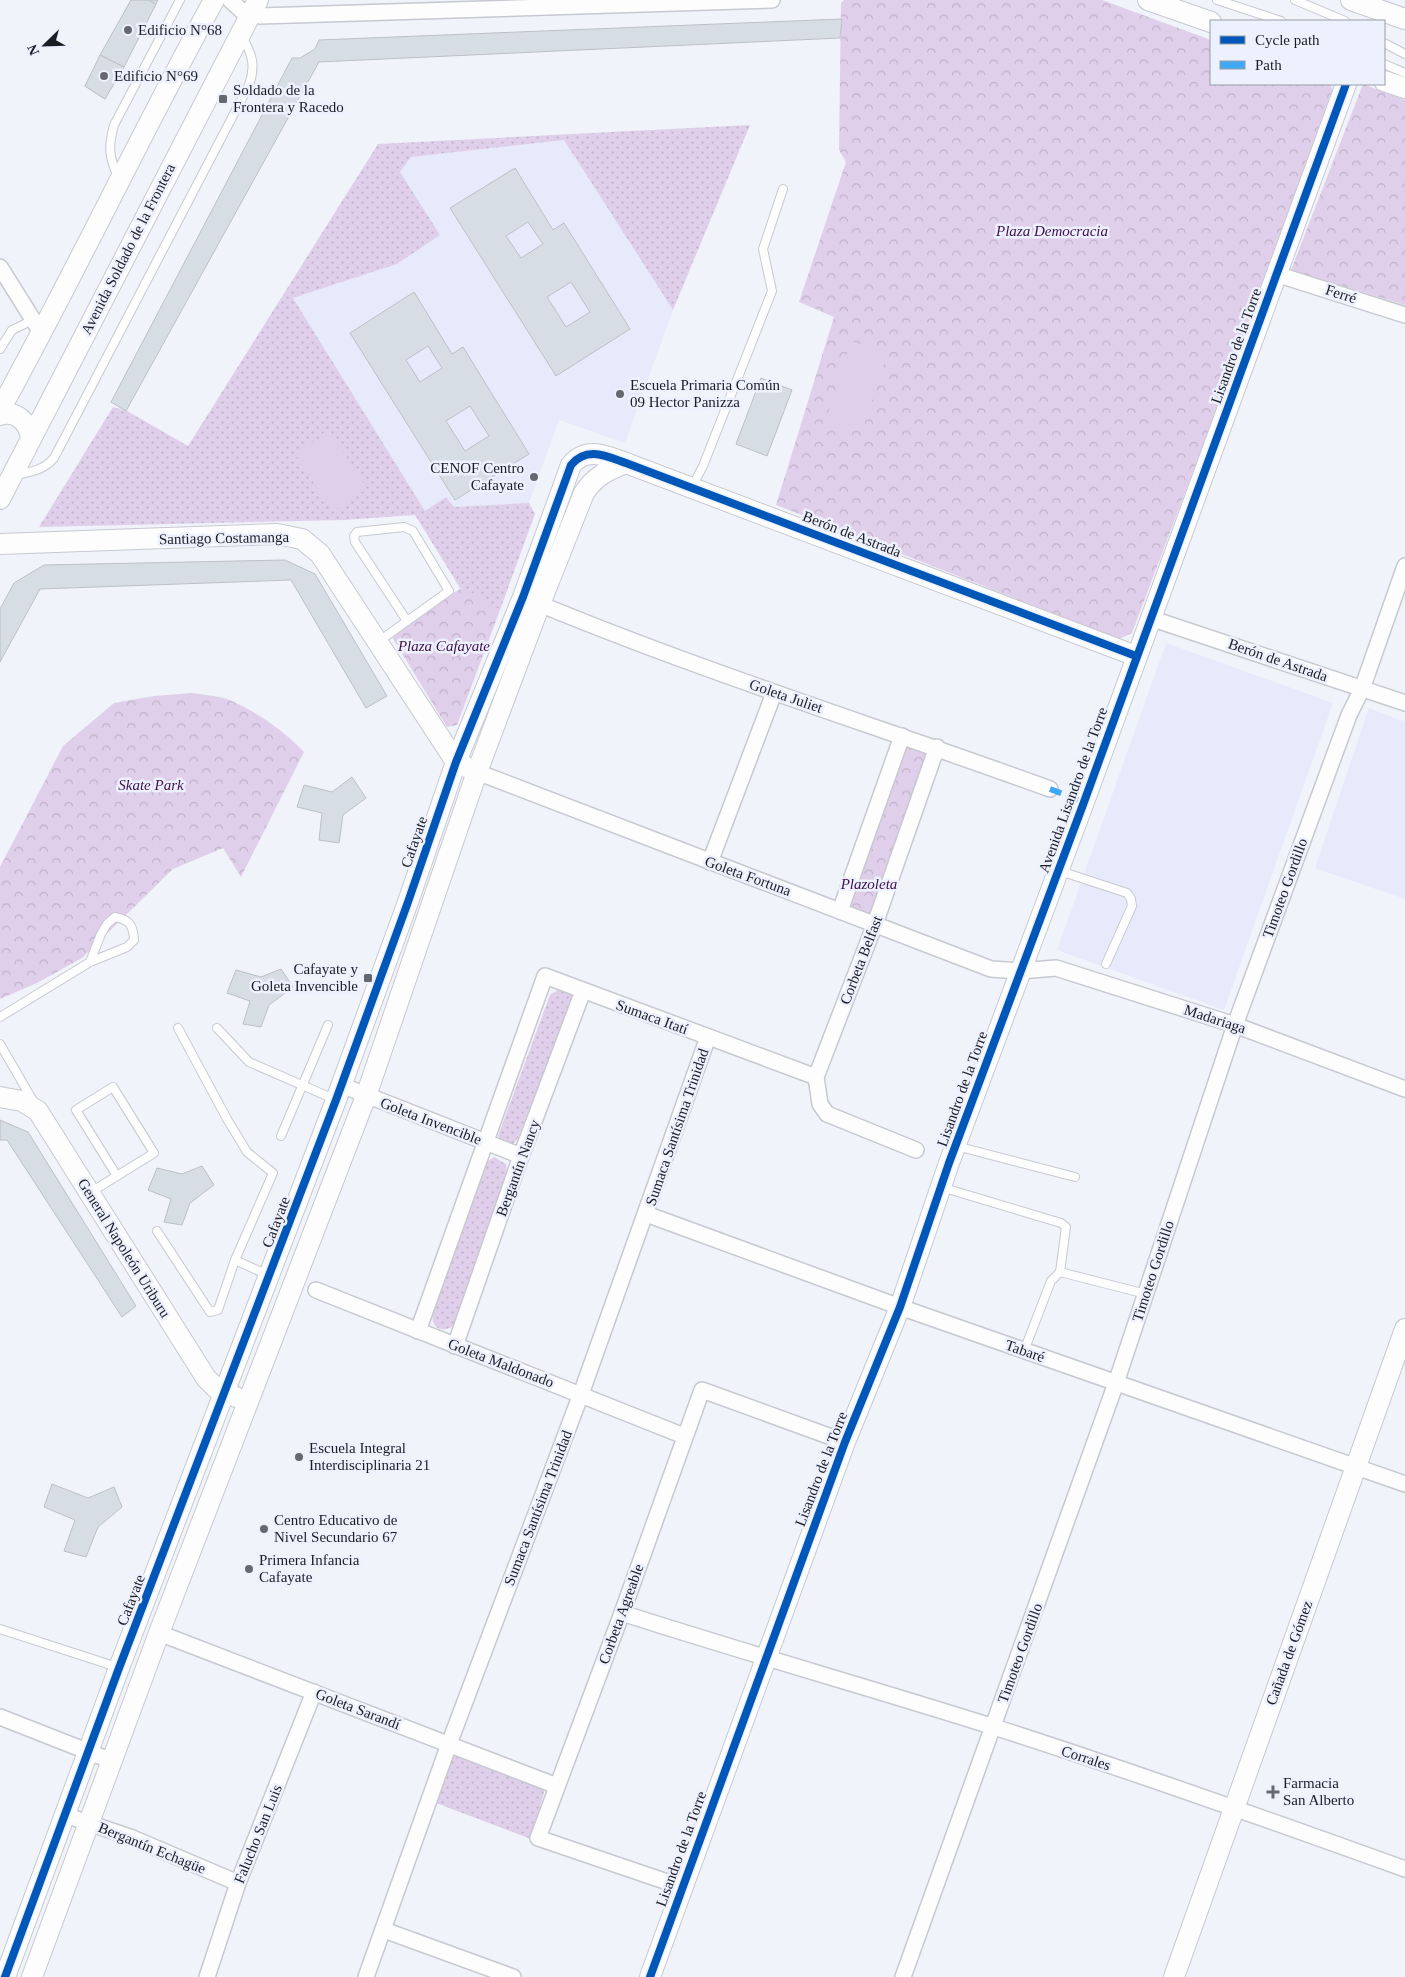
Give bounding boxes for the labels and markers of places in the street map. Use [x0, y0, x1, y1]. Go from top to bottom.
place label: Edificio N°68 [138, 22, 222, 38]
marker: Edificio N°68 [122, 24, 134, 36]
place label: Edificio N°69 [114, 68, 198, 84]
marker: Edificio N°69 [98, 70, 110, 82]
place label: Soldado de la Frontera y Racedo [233, 82, 344, 115]
marker: Soldado de la Frontera y Racedo [217, 93, 229, 105]
place label: Escuela Primaria Común 09 Hector Panizza [630, 377, 780, 410]
marker: Escuela Primaria Común 09 Hector Panizza [614, 388, 626, 400]
place label: CENOF Centro Cafayate [430, 460, 524, 493]
marker: CENOF Centro Cafayate [528, 471, 540, 483]
place label: Cafayate y Goleta Invencible [251, 961, 358, 994]
marker: Cafayate y Goleta Invencible [362, 972, 374, 984]
place label: Escuela Integral Interdisciplinaria 21 [309, 1440, 430, 1473]
marker: Escuela Integral Interdisciplinaria 21 [293, 1451, 305, 1463]
place label: Centro Educativo de Nivel Secundario 67 [274, 1512, 398, 1545]
marker: Centro Educativo de Nivel Secundario 67 [258, 1523, 270, 1535]
place label: Primera Infancia Cafayate [259, 1552, 360, 1585]
marker: Primera Infancia Cafayate [243, 1563, 255, 1575]
place label: Farmacia San Alberto [1283, 1775, 1354, 1808]
marker: Farmacia San Alberto [1267, 1786, 1279, 1798]

